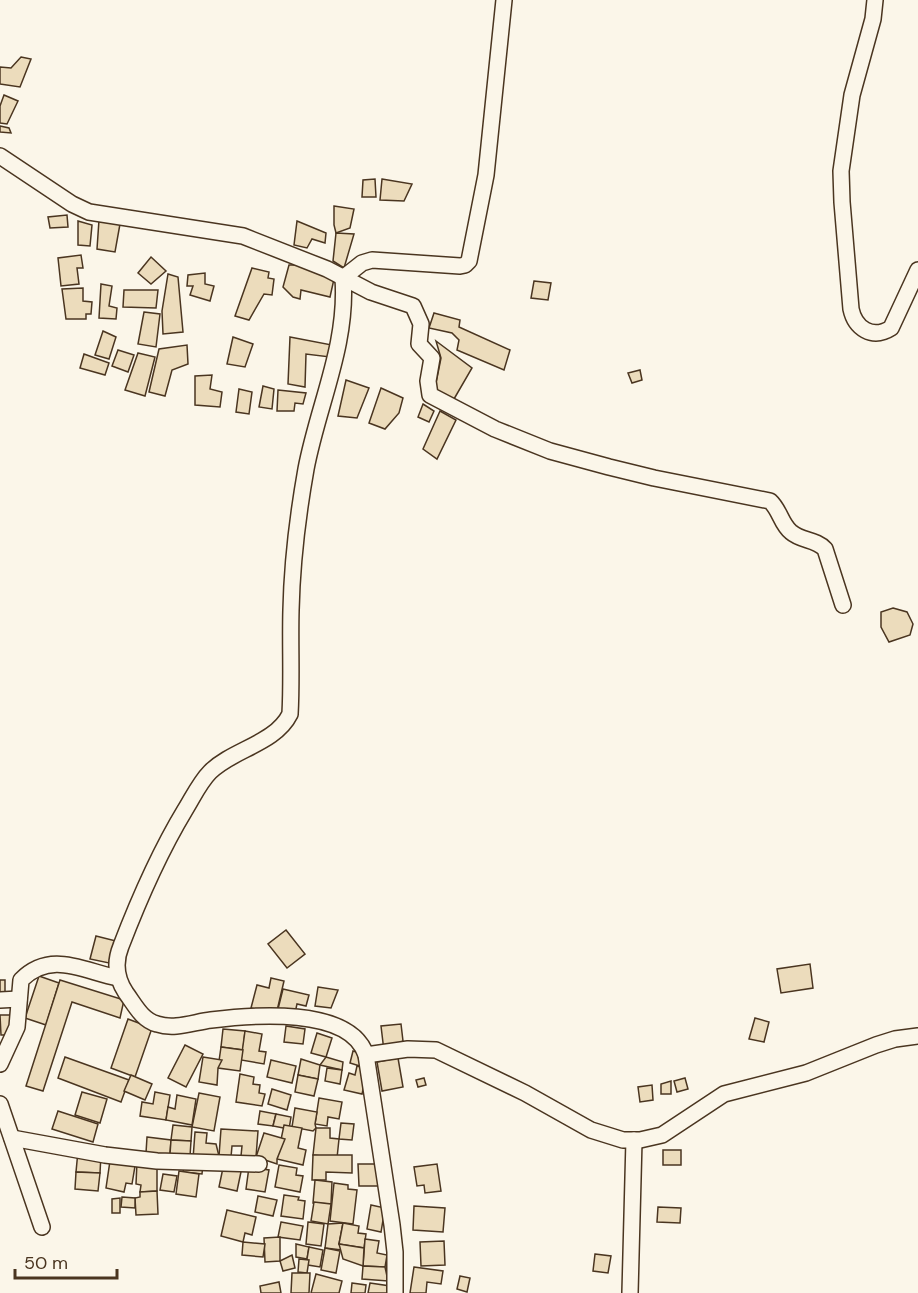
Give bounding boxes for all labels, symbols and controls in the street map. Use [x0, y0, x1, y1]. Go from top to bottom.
scale bar [15, 1242, 117, 1280]
text: 50 m [24, 1251, 68, 1275]

